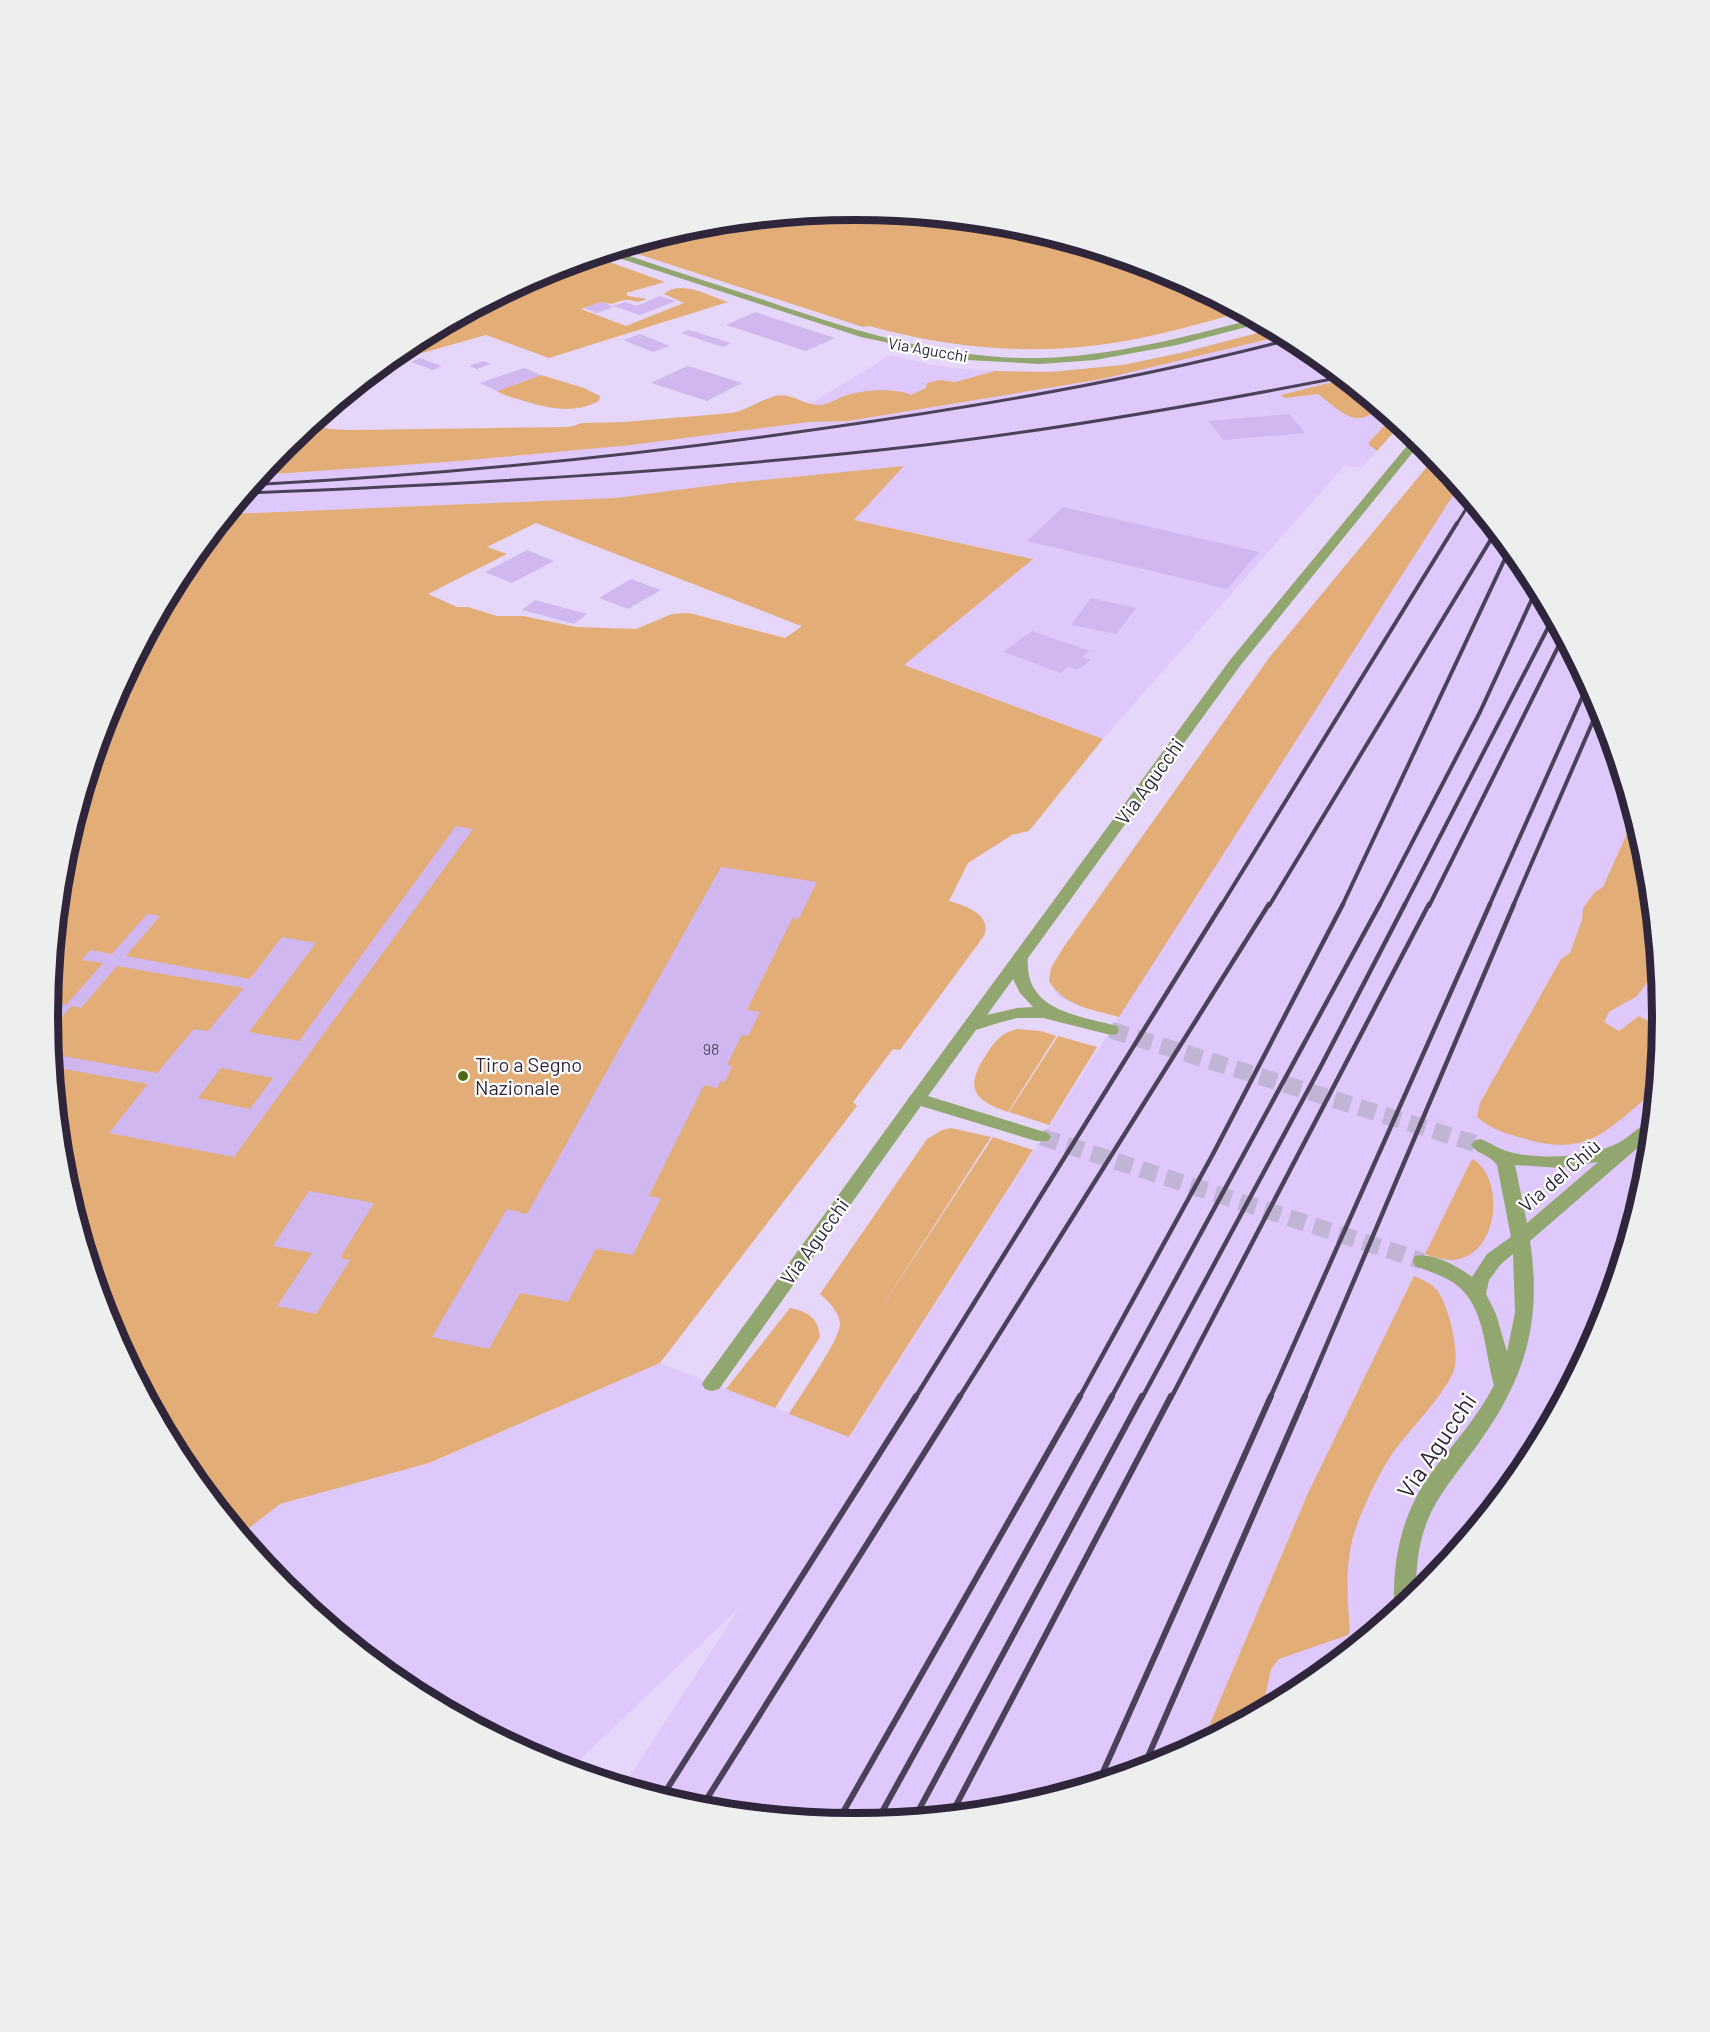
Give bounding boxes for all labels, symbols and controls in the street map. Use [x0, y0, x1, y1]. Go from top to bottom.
street label: Via Agucchi [887, 333, 969, 365]
street label: Via Agucchi [1110, 733, 1188, 829]
house number: 98 [703, 1039, 719, 1058]
place label: Tiro a Segno Nazionale [475, 1052, 582, 1099]
marker: Tiro a Segno Nazionale [456, 1069, 470, 1083]
street label: Via del Chiù [1513, 1133, 1605, 1217]
street label: Via Agucchi [775, 1193, 853, 1289]
street label: Via Agucchi [1390, 1387, 1482, 1503]

